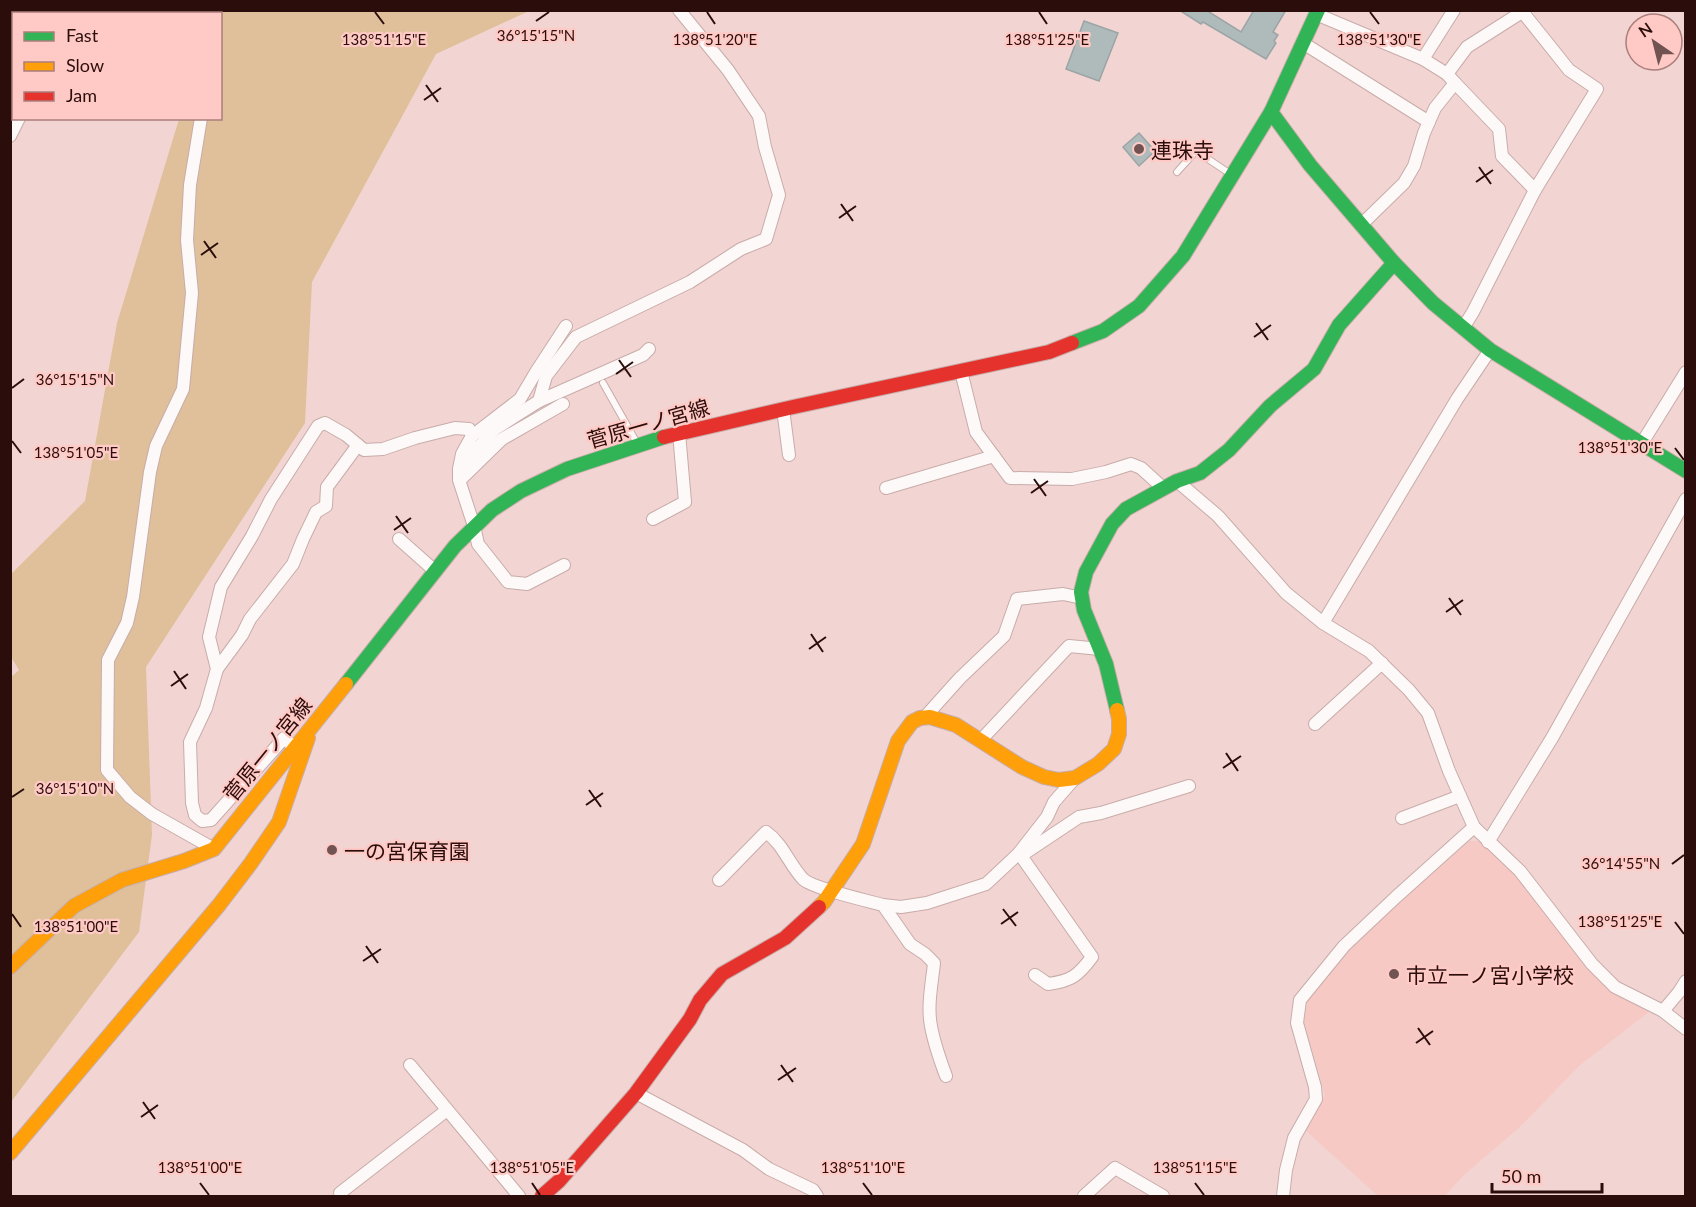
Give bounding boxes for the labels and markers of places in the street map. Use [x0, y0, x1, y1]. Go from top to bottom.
place label: 連珠寺 [1151, 137, 1214, 162]
marker: 連珠寺 [1132, 142, 1146, 156]
place label: 一の宮保育園 [344, 838, 470, 863]
marker: 一の宮保育園 [325, 843, 339, 857]
place label: 市立一ノ宮小学校 [1406, 962, 1574, 987]
marker: 市立一ノ宮小学校 [1387, 967, 1401, 981]

